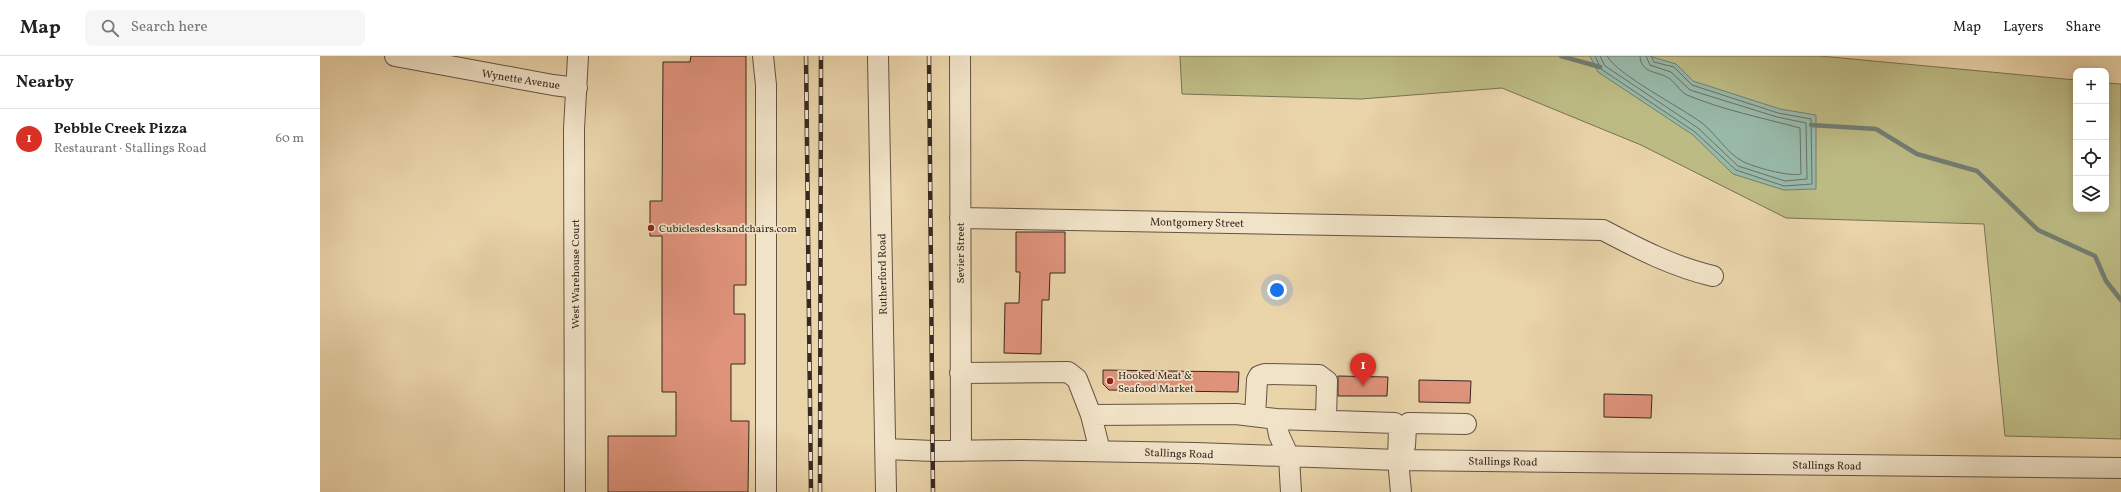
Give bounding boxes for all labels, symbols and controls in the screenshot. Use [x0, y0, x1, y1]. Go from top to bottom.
search box [85, 10, 365, 46]
text: Map [20, 15, 61, 41]
icon: search [99, 17, 121, 39]
text: Search here [131, 17, 208, 38]
text: Map [1953, 18, 1981, 37]
text: Layers [2003, 18, 2043, 37]
text: Share [2065, 18, 2101, 37]
street label: Wynette Avenue [480, 67, 561, 94]
map controls [2073, 68, 2109, 212]
button: + [2073, 68, 2109, 104]
text: Nearby [16, 71, 74, 94]
button: − [2073, 104, 2109, 140]
text: Pebble Creek Pizza [54, 119, 187, 140]
text: 1 [26, 130, 32, 148]
text: 60 m [276, 130, 304, 148]
text: Restaurant · Stallings Road [54, 140, 207, 158]
button: locate [2073, 140, 2109, 176]
button: layers [2073, 176, 2109, 212]
street label: Montgomery Street [1150, 215, 1244, 232]
street label: West Warehouse Court [569, 219, 584, 329]
place label: Cubiclesdesksandchairs.com [659, 222, 797, 237]
street label: Sevier Street [954, 222, 969, 284]
marker: Cubiclesdesksandchairs.com [646, 223, 656, 233]
street label: Rutherford Road [875, 233, 892, 315]
your location [1267, 280, 1287, 300]
pin: 1 [1350, 353, 1376, 386]
place label: Hooked Meat & Seafood Market [1118, 369, 1194, 397]
marker: Hooked Meat & Seafood Market [1105, 376, 1115, 386]
street label: Stallings Road [1144, 446, 1214, 463]
street label: Stallings Road [1468, 454, 1538, 471]
street label: Stallings Road [1792, 458, 1862, 475]

